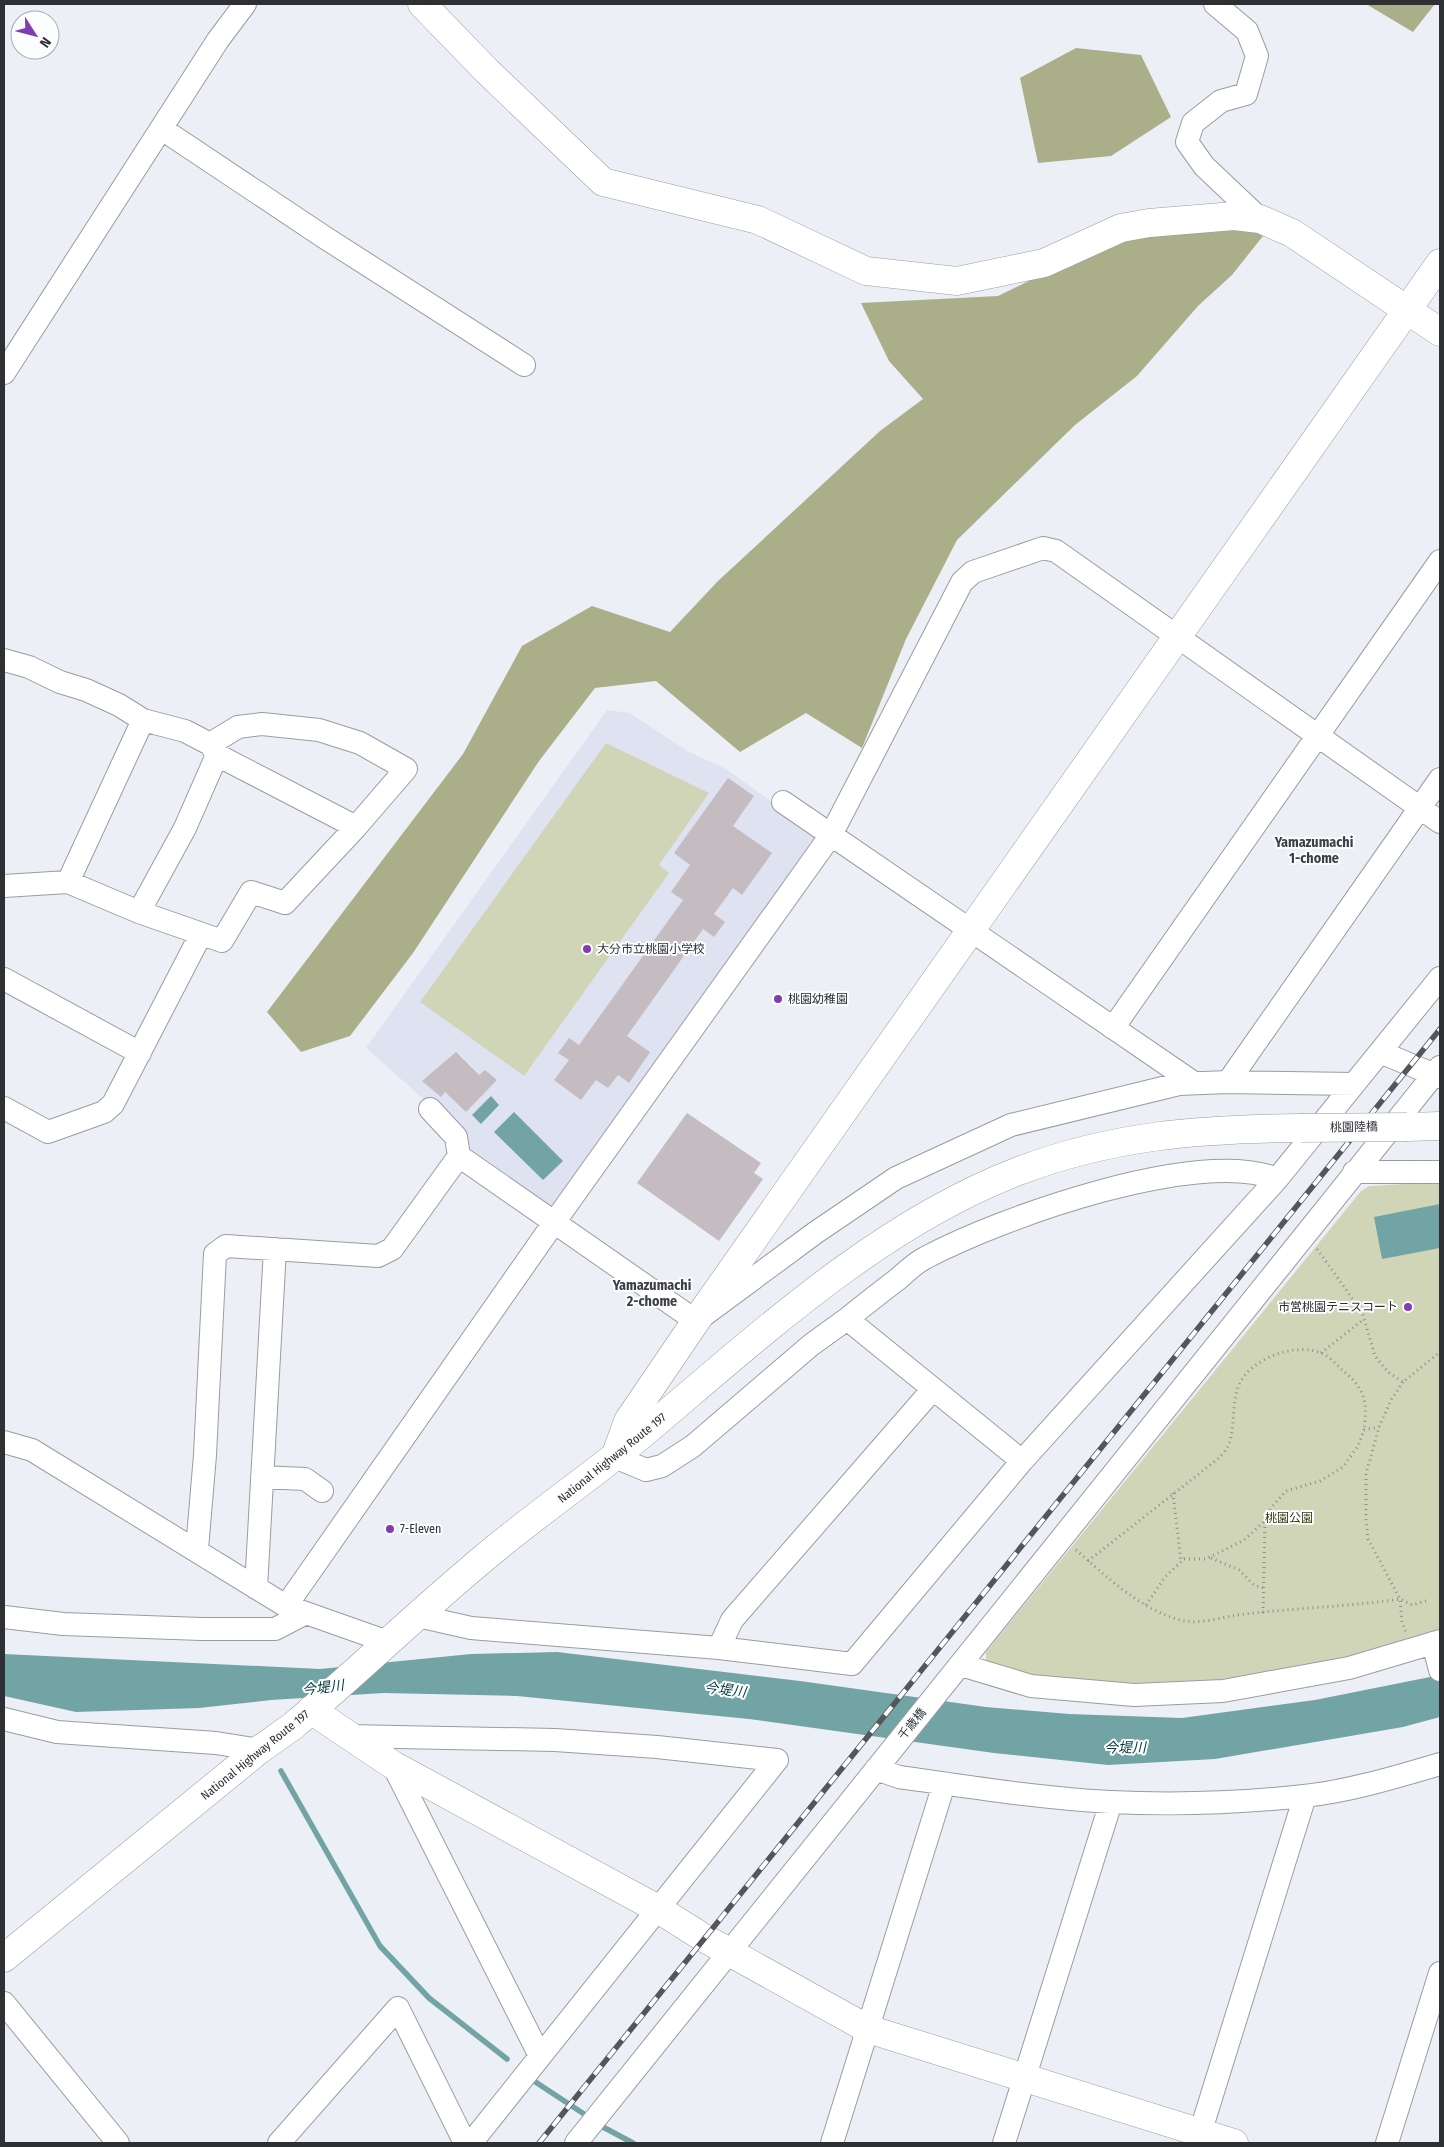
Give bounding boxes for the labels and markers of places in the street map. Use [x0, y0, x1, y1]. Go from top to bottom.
place label: 大分市立桃園小学校 [597, 942, 705, 956]
marker: 大分市立桃園小学校 [581, 943, 593, 955]
place label: 桃園幼稚園 [788, 992, 848, 1006]
marker: 桃園幼稚園 [772, 993, 784, 1005]
place label: 市営桃園テニスコート [1278, 1300, 1398, 1314]
marker: 市営桃園テニスコート [1402, 1301, 1414, 1313]
place label: 7-Eleven [400, 1522, 441, 1536]
marker: 7-Eleven [384, 1523, 396, 1535]

